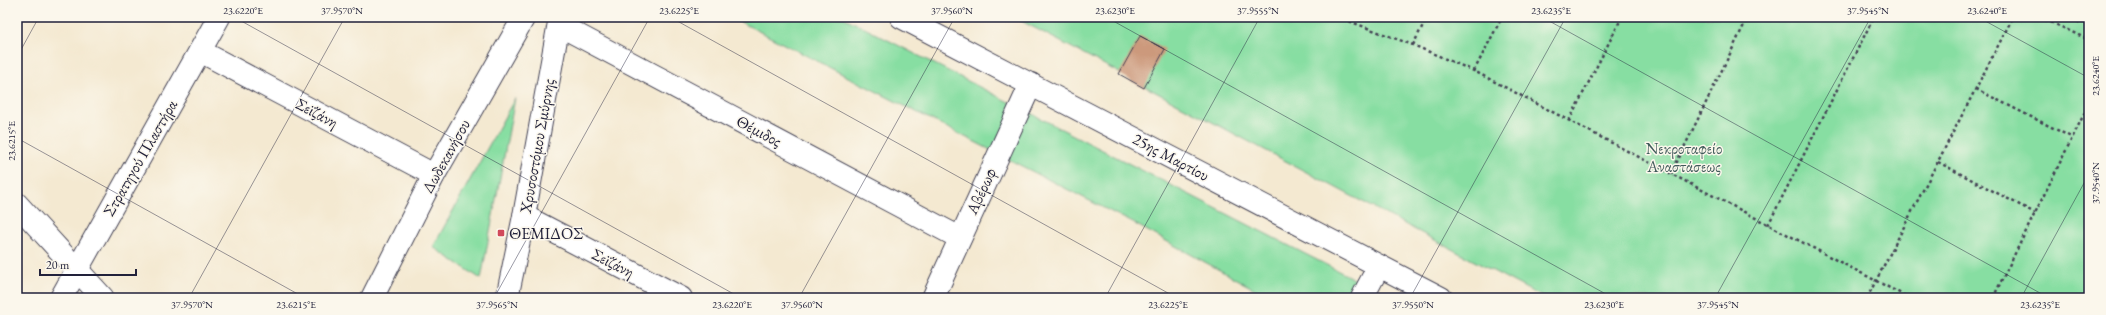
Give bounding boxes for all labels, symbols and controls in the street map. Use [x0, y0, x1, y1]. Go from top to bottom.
text: 23.6220°E [223, 4, 263, 17]
text: 37.9570°N [321, 4, 363, 17]
text: 23.6225°E [659, 4, 699, 17]
text: 37.9560°N [931, 4, 973, 17]
text: 23.6230°E [1095, 4, 1135, 17]
text: 37.9555°N [1237, 4, 1279, 17]
text: 23.6235°E [1531, 4, 1571, 17]
text: 37.9545°N [1847, 4, 1889, 17]
text: 23.6240°E [1967, 4, 2007, 17]
text: 23.6240°E [2089, 56, 2102, 96]
street label: Χρυσοστόμου Σμύρνης [515, 77, 559, 216]
street label: Σεϊζάνη [292, 93, 342, 133]
street label: Στρατηγού Πλαστήρα [98, 95, 182, 220]
street label: Θέμιδος [733, 110, 786, 152]
street label: Δωδεκανήσου [417, 115, 475, 197]
text: 23.6215°E [5, 121, 18, 161]
street label: 25ης Μαρτίου [1129, 128, 1213, 186]
park label: Νεκροταφείο Αναστάσεως [1646, 138, 1722, 177]
text: 37.9540°N [2089, 162, 2102, 204]
street label: Αβέρωφ [961, 164, 1001, 219]
place label: ΘΕΜΙΔΟΣ [509, 223, 583, 244]
marker: ΘΕΜΙΔΟΣ [496, 228, 506, 238]
street label: Σεϊζάνη [588, 243, 638, 283]
scale bar [40, 251, 136, 277]
text: 20 m [46, 257, 70, 273]
text: 37.9570°N [171, 298, 213, 311]
text: 23.6215°E [276, 298, 316, 311]
text: 37.9565°N [476, 298, 518, 311]
text: 23.6220°E [712, 298, 752, 311]
text: 37.9560°N [781, 298, 823, 311]
text: 23.6225°E [1148, 298, 1188, 311]
text: 37.9550°N [1392, 298, 1434, 311]
text: 23.6230°E [1584, 298, 1624, 311]
text: 37.9545°N [1697, 298, 1739, 311]
text: 23.6235°E [2020, 298, 2060, 311]

